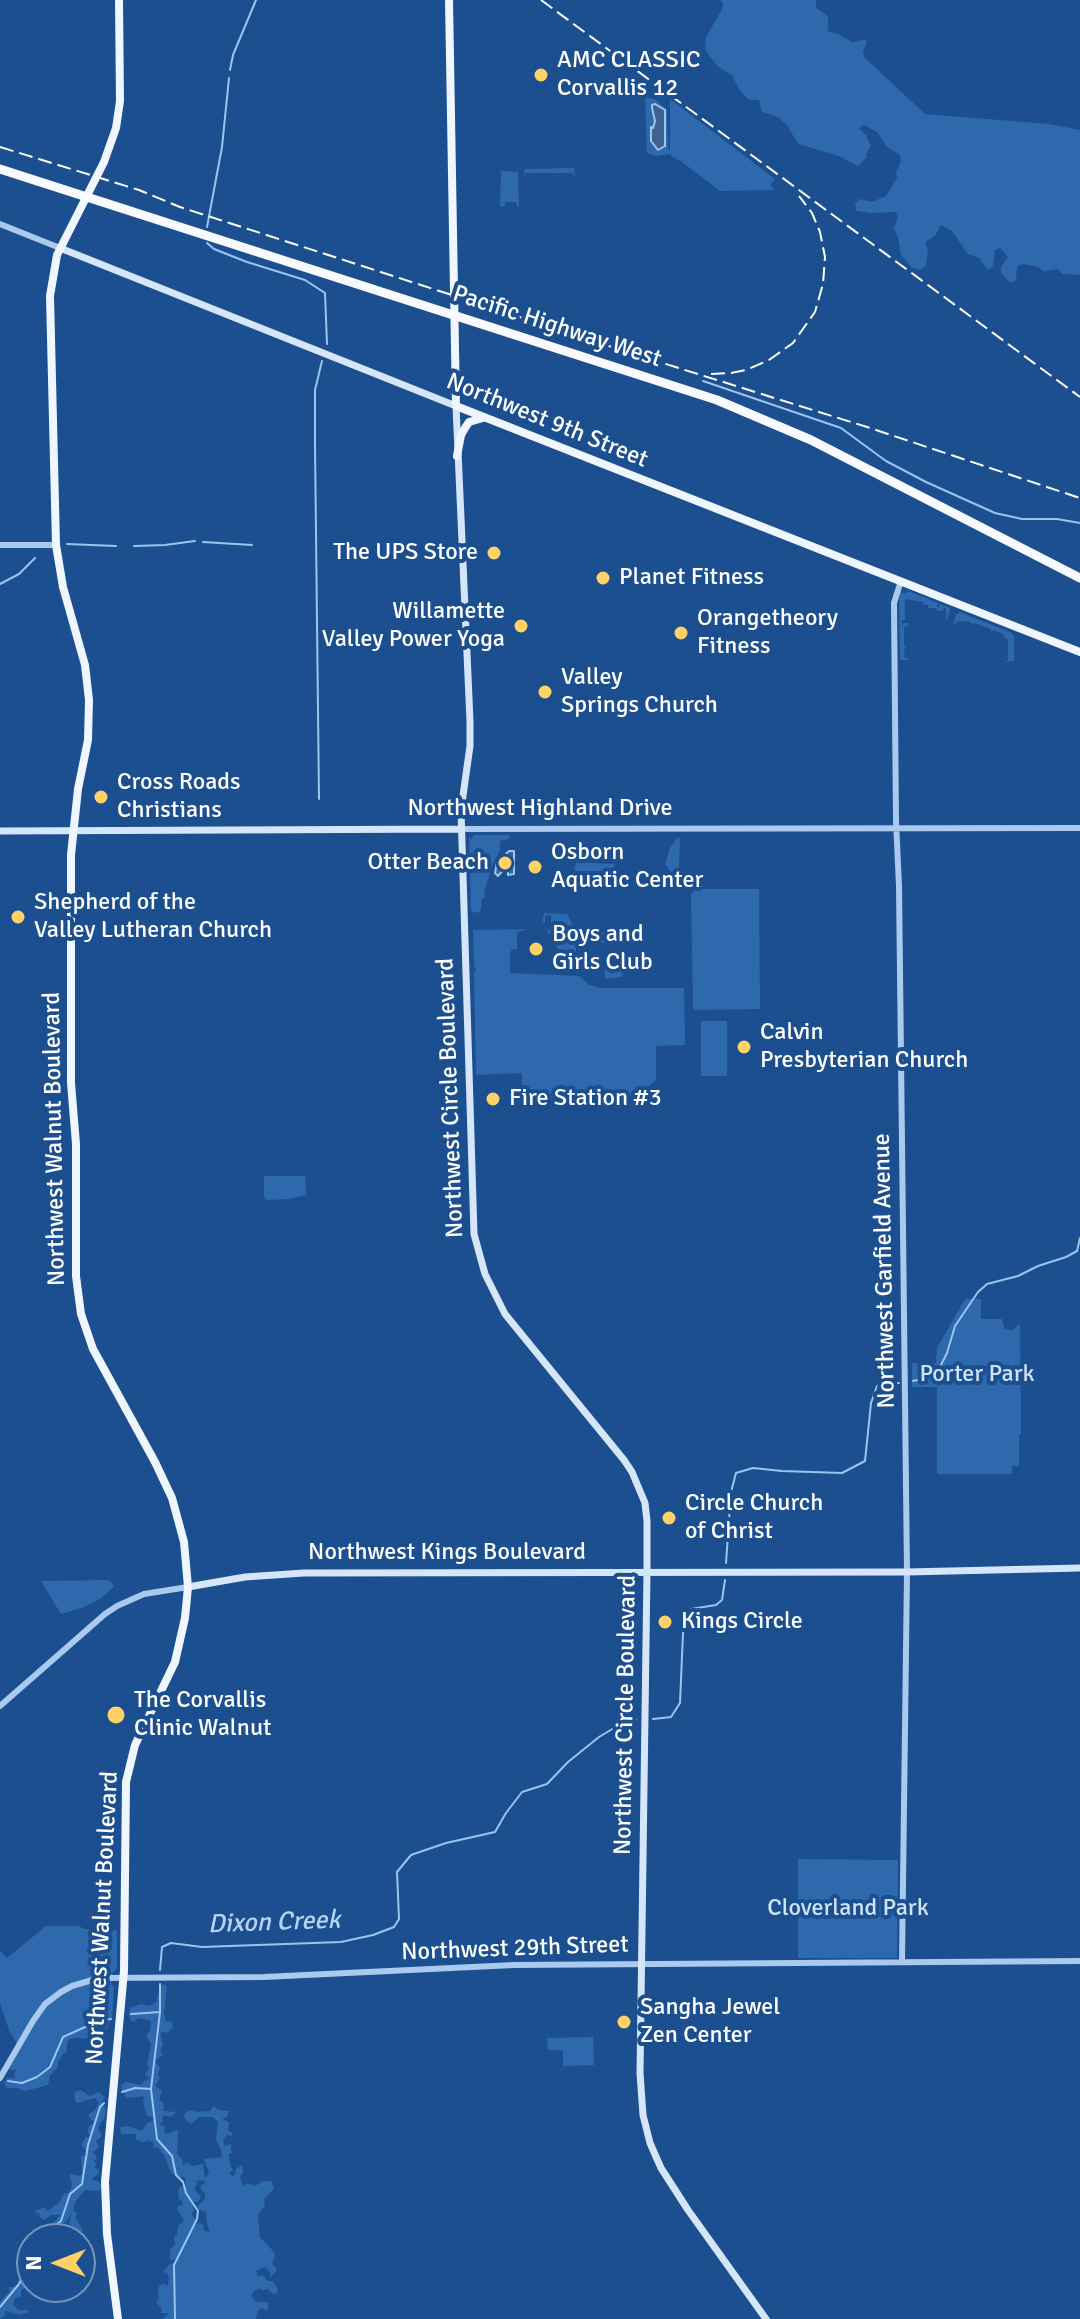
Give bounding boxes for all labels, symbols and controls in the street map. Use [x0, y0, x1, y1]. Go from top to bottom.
place label: AMC CLASSIC Corvallis 12 [557, 47, 700, 103]
marker: AMC CLASSIC Corvallis 12 [532, 66, 550, 84]
street label: Pacific Highway West [449, 280, 665, 374]
street label: Northwest 9th Street [442, 367, 652, 475]
place label: The UPS Store [333, 539, 478, 567]
marker: The UPS Store [485, 544, 503, 562]
place label: Planet Fitness [619, 564, 764, 592]
marker: Planet Fitness [594, 569, 612, 587]
place label: Willamette Valley Power Yoga [322, 598, 505, 654]
place label: Orangetheory Fitness [697, 605, 838, 661]
marker: Willamette Valley Power Yoga [512, 617, 530, 635]
marker: Orangetheory Fitness [672, 624, 690, 642]
place label: Valley Springs Church [561, 664, 718, 720]
marker: Valley Springs Church [536, 683, 554, 701]
place label: Cross Roads Christians [117, 769, 241, 825]
marker: Cross Roads Christians [92, 788, 110, 806]
street label: Northwest Highland Drive [408, 795, 672, 823]
place label: Osborn Aquatic Center [551, 839, 703, 895]
place label: Otter Beach [368, 849, 489, 877]
marker: Otter Beach [496, 854, 514, 872]
marker: Osborn Aquatic Center [526, 858, 544, 876]
place label: Shepherd of the Valley Lutheran Church [34, 889, 272, 945]
marker: Shepherd of the Valley Lutheran Church [9, 908, 27, 926]
place label: Boys and Girls Club [552, 921, 653, 977]
marker: Boys and Girls Club [527, 940, 545, 958]
street label: Northwest Circle Boulevard [432, 957, 470, 1239]
street label: Northwest Walnut Boulevard [38, 992, 72, 1286]
place label: Calvin Presbyterian Church [760, 1019, 968, 1075]
marker: Calvin Presbyterian Church [735, 1038, 753, 1056]
place label: Fire Station #3 [509, 1085, 662, 1113]
marker: Fire Station #3 [484, 1090, 502, 1108]
street label: Northwest Garfield Avenue [868, 1133, 902, 1409]
park label: Porter Park [919, 1361, 1035, 1389]
place label: Circle Church of Christ [685, 1490, 823, 1546]
marker: Circle Church of Christ [660, 1509, 678, 1527]
street label: Northwest Kings Boulevard [308, 1539, 586, 1567]
street label: Northwest Circle Boulevard [609, 1575, 643, 1855]
place label: Kings Circle [681, 1608, 803, 1636]
marker: Kings Circle [656, 1613, 674, 1631]
place label: The Corvallis Clinic Walnut [134, 1687, 271, 1743]
marker: The Corvallis Clinic Walnut [105, 1704, 127, 1726]
street label: Northwest Walnut Boulevard [81, 1770, 125, 2066]
park label: Cloverland Park [767, 1895, 929, 1923]
water label: Dixon Creek [207, 1905, 341, 1941]
street label: Northwest 29th Street [401, 1931, 629, 1967]
place label: Sangha Jewel Zen Center [640, 1994, 780, 2050]
marker: Sangha Jewel Zen Center [615, 2013, 633, 2031]
north arrow [16, 2223, 96, 2303]
text: N [20, 2255, 47, 2271]

